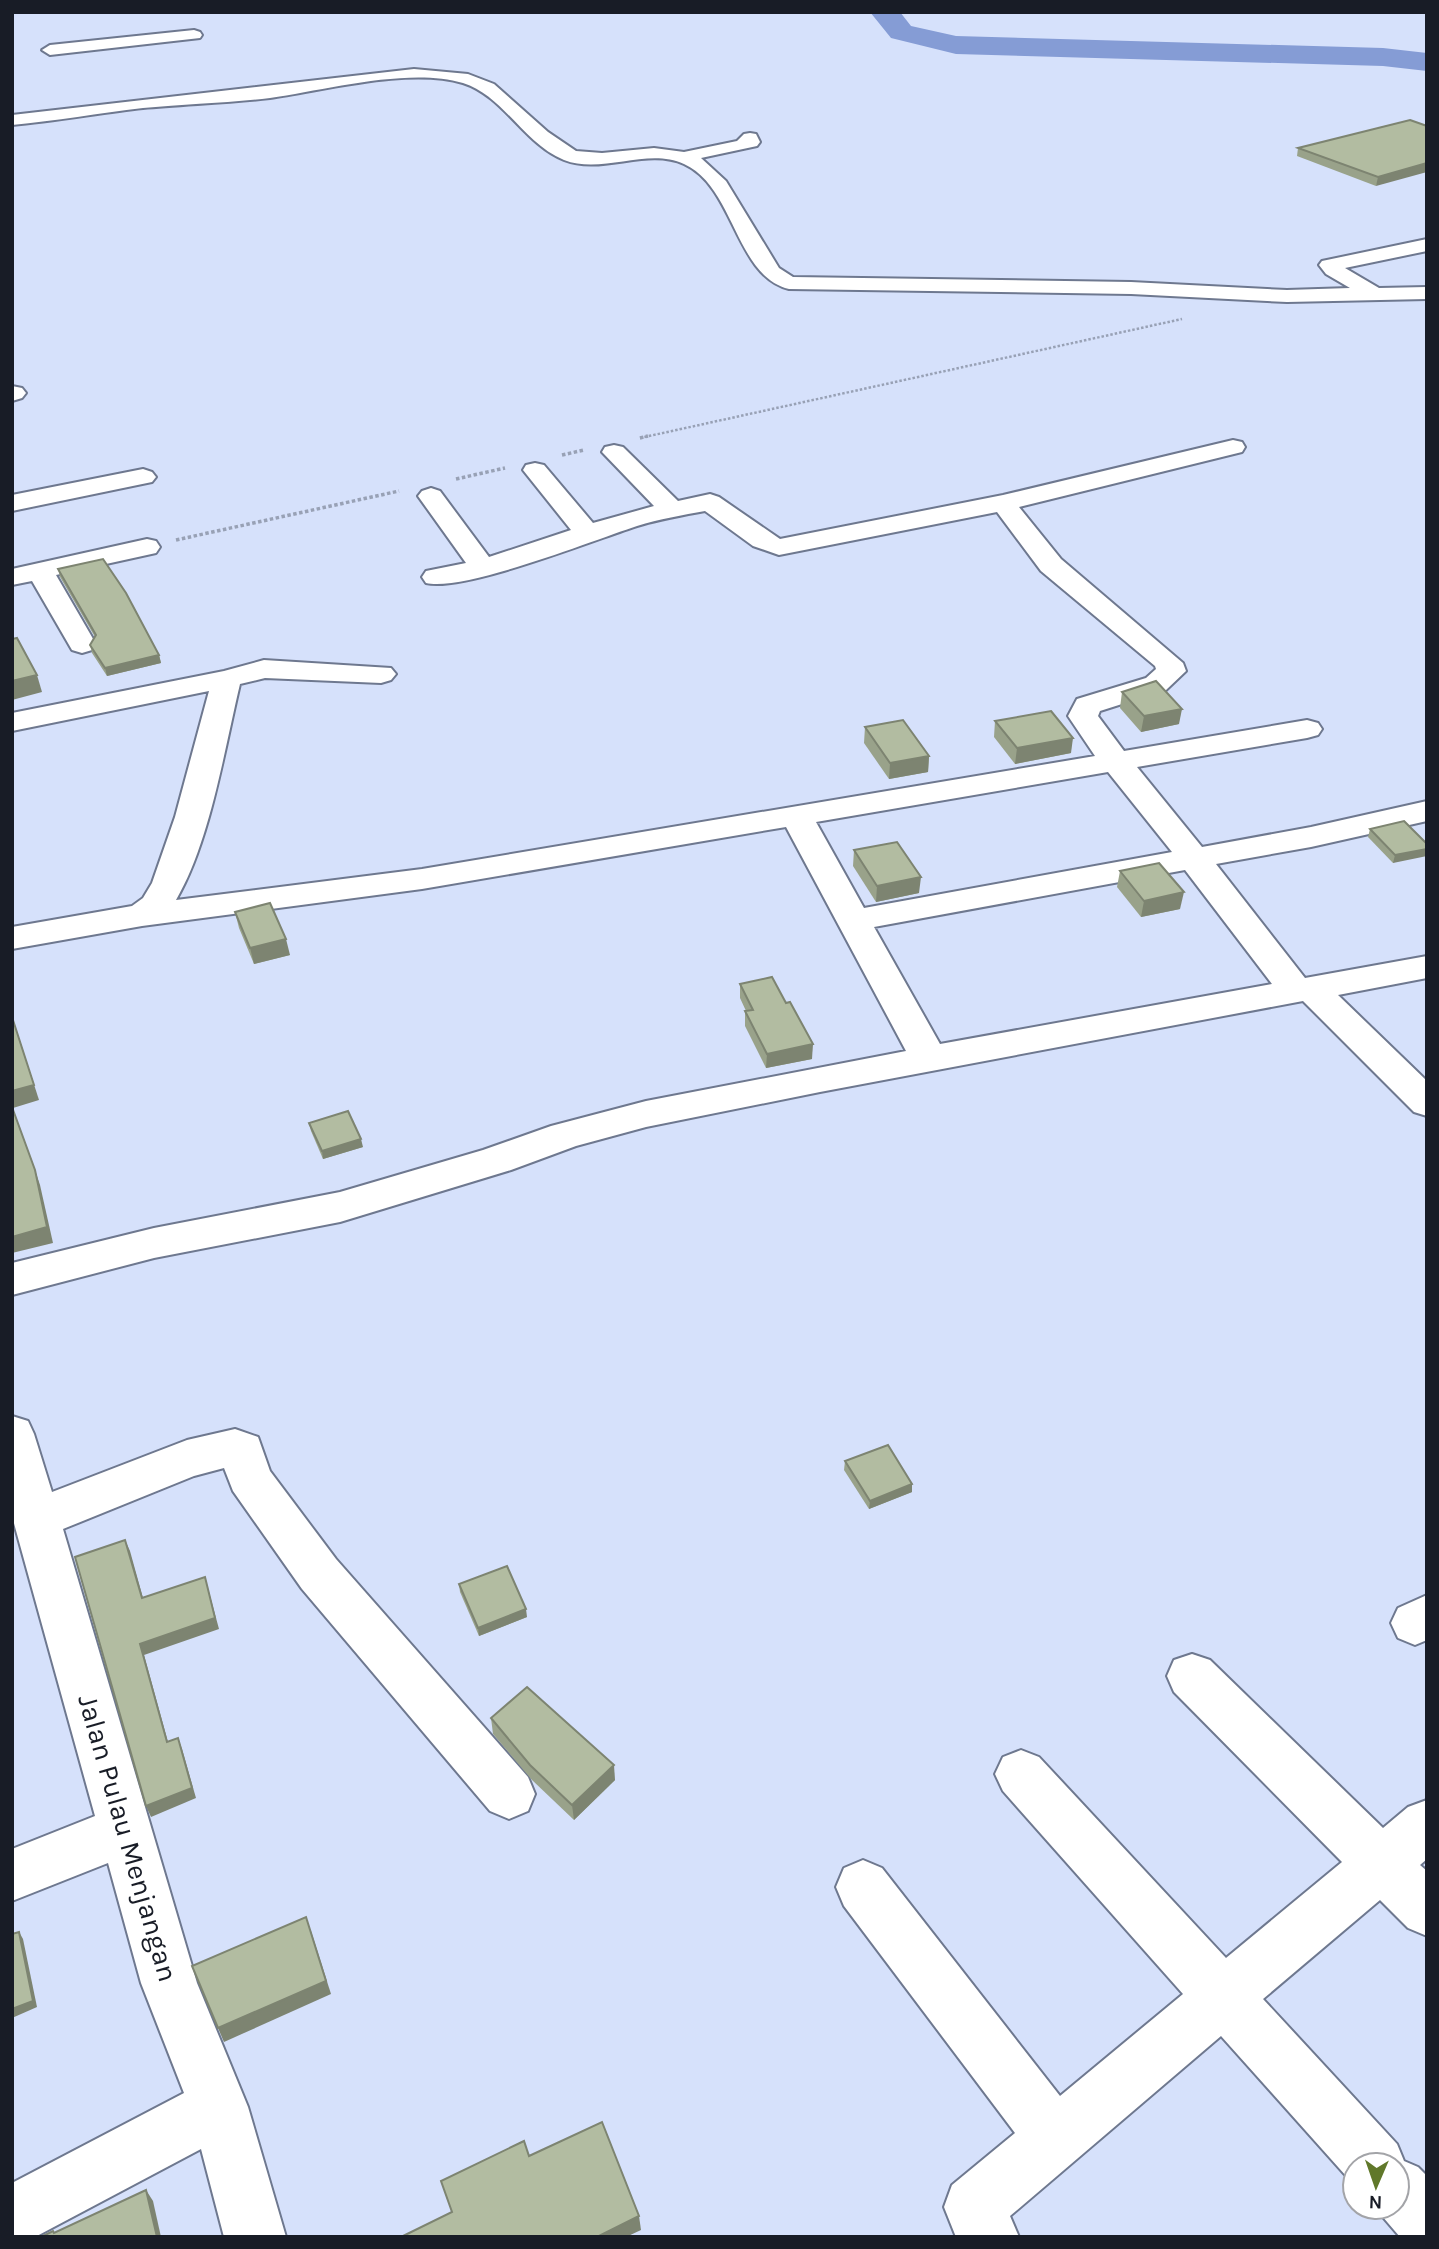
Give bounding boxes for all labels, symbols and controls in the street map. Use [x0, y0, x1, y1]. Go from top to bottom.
street label: Jalan Pulau Menjangan [71, 1691, 185, 1985]
north arrow [1341, 2151, 1411, 2221]
text: N [1368, 2191, 1383, 2213]

